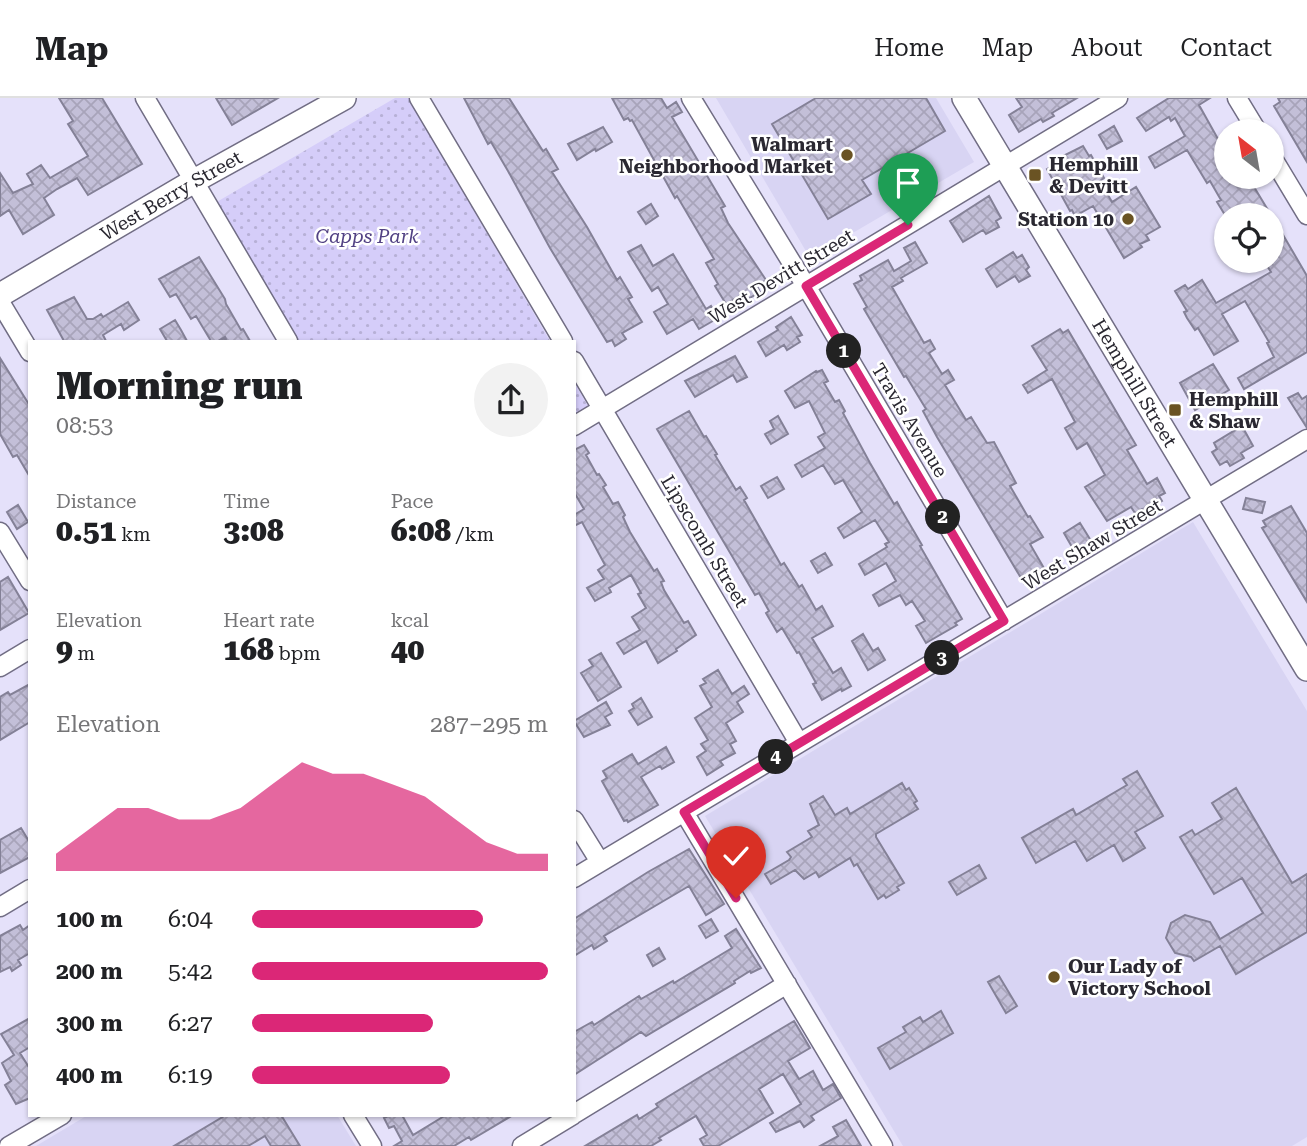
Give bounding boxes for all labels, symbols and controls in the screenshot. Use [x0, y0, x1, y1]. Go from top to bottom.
text: Map [35, 29, 109, 68]
text: Home [874, 34, 944, 62]
text: Map [982, 34, 1033, 62]
text: About [1071, 34, 1142, 62]
text: Contact [1180, 34, 1272, 62]
north arrow [1214, 119, 1284, 189]
map controls [1214, 119, 1284, 273]
place label: Walmart Neighborhood Market [619, 133, 833, 178]
street label: West Berry Street [96, 146, 246, 245]
marker: Walmart Neighborhood Market [839, 147, 855, 163]
pin [878, 153, 938, 225]
place label: Hemphill & Devitt [1049, 153, 1138, 198]
icon: arrive [889, 164, 927, 202]
marker: Hemphill & Devitt [1027, 167, 1043, 183]
button: locate [1214, 203, 1284, 273]
place label: Station 10 [1018, 208, 1114, 231]
marker: Station 10 [1120, 211, 1136, 227]
street label: West Devitt Street [704, 224, 858, 329]
park label: Capps Park [316, 225, 419, 248]
street label: Hemphill Street [1087, 315, 1182, 451]
pin: 1 [826, 334, 862, 368]
text: 1 [838, 339, 849, 362]
street label: Travis Avenue [866, 359, 953, 482]
button: share [474, 363, 548, 437]
text: Morning run [56, 364, 303, 408]
place label: Hemphill & Shaw [1189, 388, 1278, 433]
marker: Hemphill & Shaw [1167, 402, 1183, 418]
text: 08:53 [56, 412, 113, 439]
street label: Lipscomb Street [656, 471, 753, 611]
text: Distance [56, 490, 136, 513]
text: Time [223, 490, 270, 513]
text: Pace [391, 490, 434, 513]
street label: West Shaw Street [1018, 494, 1166, 595]
pin: 2 [926, 500, 960, 534]
text: 2 [937, 505, 948, 528]
text: 0.51 [56, 513, 116, 548]
text: 3:08 [223, 513, 284, 548]
text: 6:08 [391, 513, 451, 548]
text: km [116, 523, 151, 546]
text: /km [451, 523, 494, 546]
text: Elevation [56, 609, 142, 632]
text: Heart rate [223, 609, 315, 632]
text: kcal [391, 609, 429, 632]
text: 9 [56, 632, 73, 667]
text: 168 [223, 632, 274, 667]
text: 40 [391, 632, 424, 667]
pin: 3 [925, 640, 960, 676]
text: m [73, 642, 95, 665]
text: bpm [274, 642, 321, 665]
text: 3 [936, 646, 947, 669]
text: Elevation [56, 711, 160, 738]
text: 287–295 m [430, 711, 548, 738]
pin: 4 [758, 740, 794, 774]
text: 4 [770, 745, 781, 768]
pin [706, 826, 766, 898]
icon: check [717, 837, 755, 875]
text: 100 m [56, 906, 123, 933]
text: 6:04 [168, 906, 213, 933]
place label: Our Lady of Victory School [1068, 955, 1211, 1000]
text: 200 m [56, 958, 123, 985]
text: 5:42 [168, 958, 213, 985]
marker: Our Lady of Victory School [1046, 969, 1062, 985]
text: 300 m [56, 1010, 123, 1037]
text: 6:27 [168, 1010, 213, 1037]
text: 400 m [56, 1062, 123, 1089]
text: 6:19 [168, 1062, 213, 1089]

